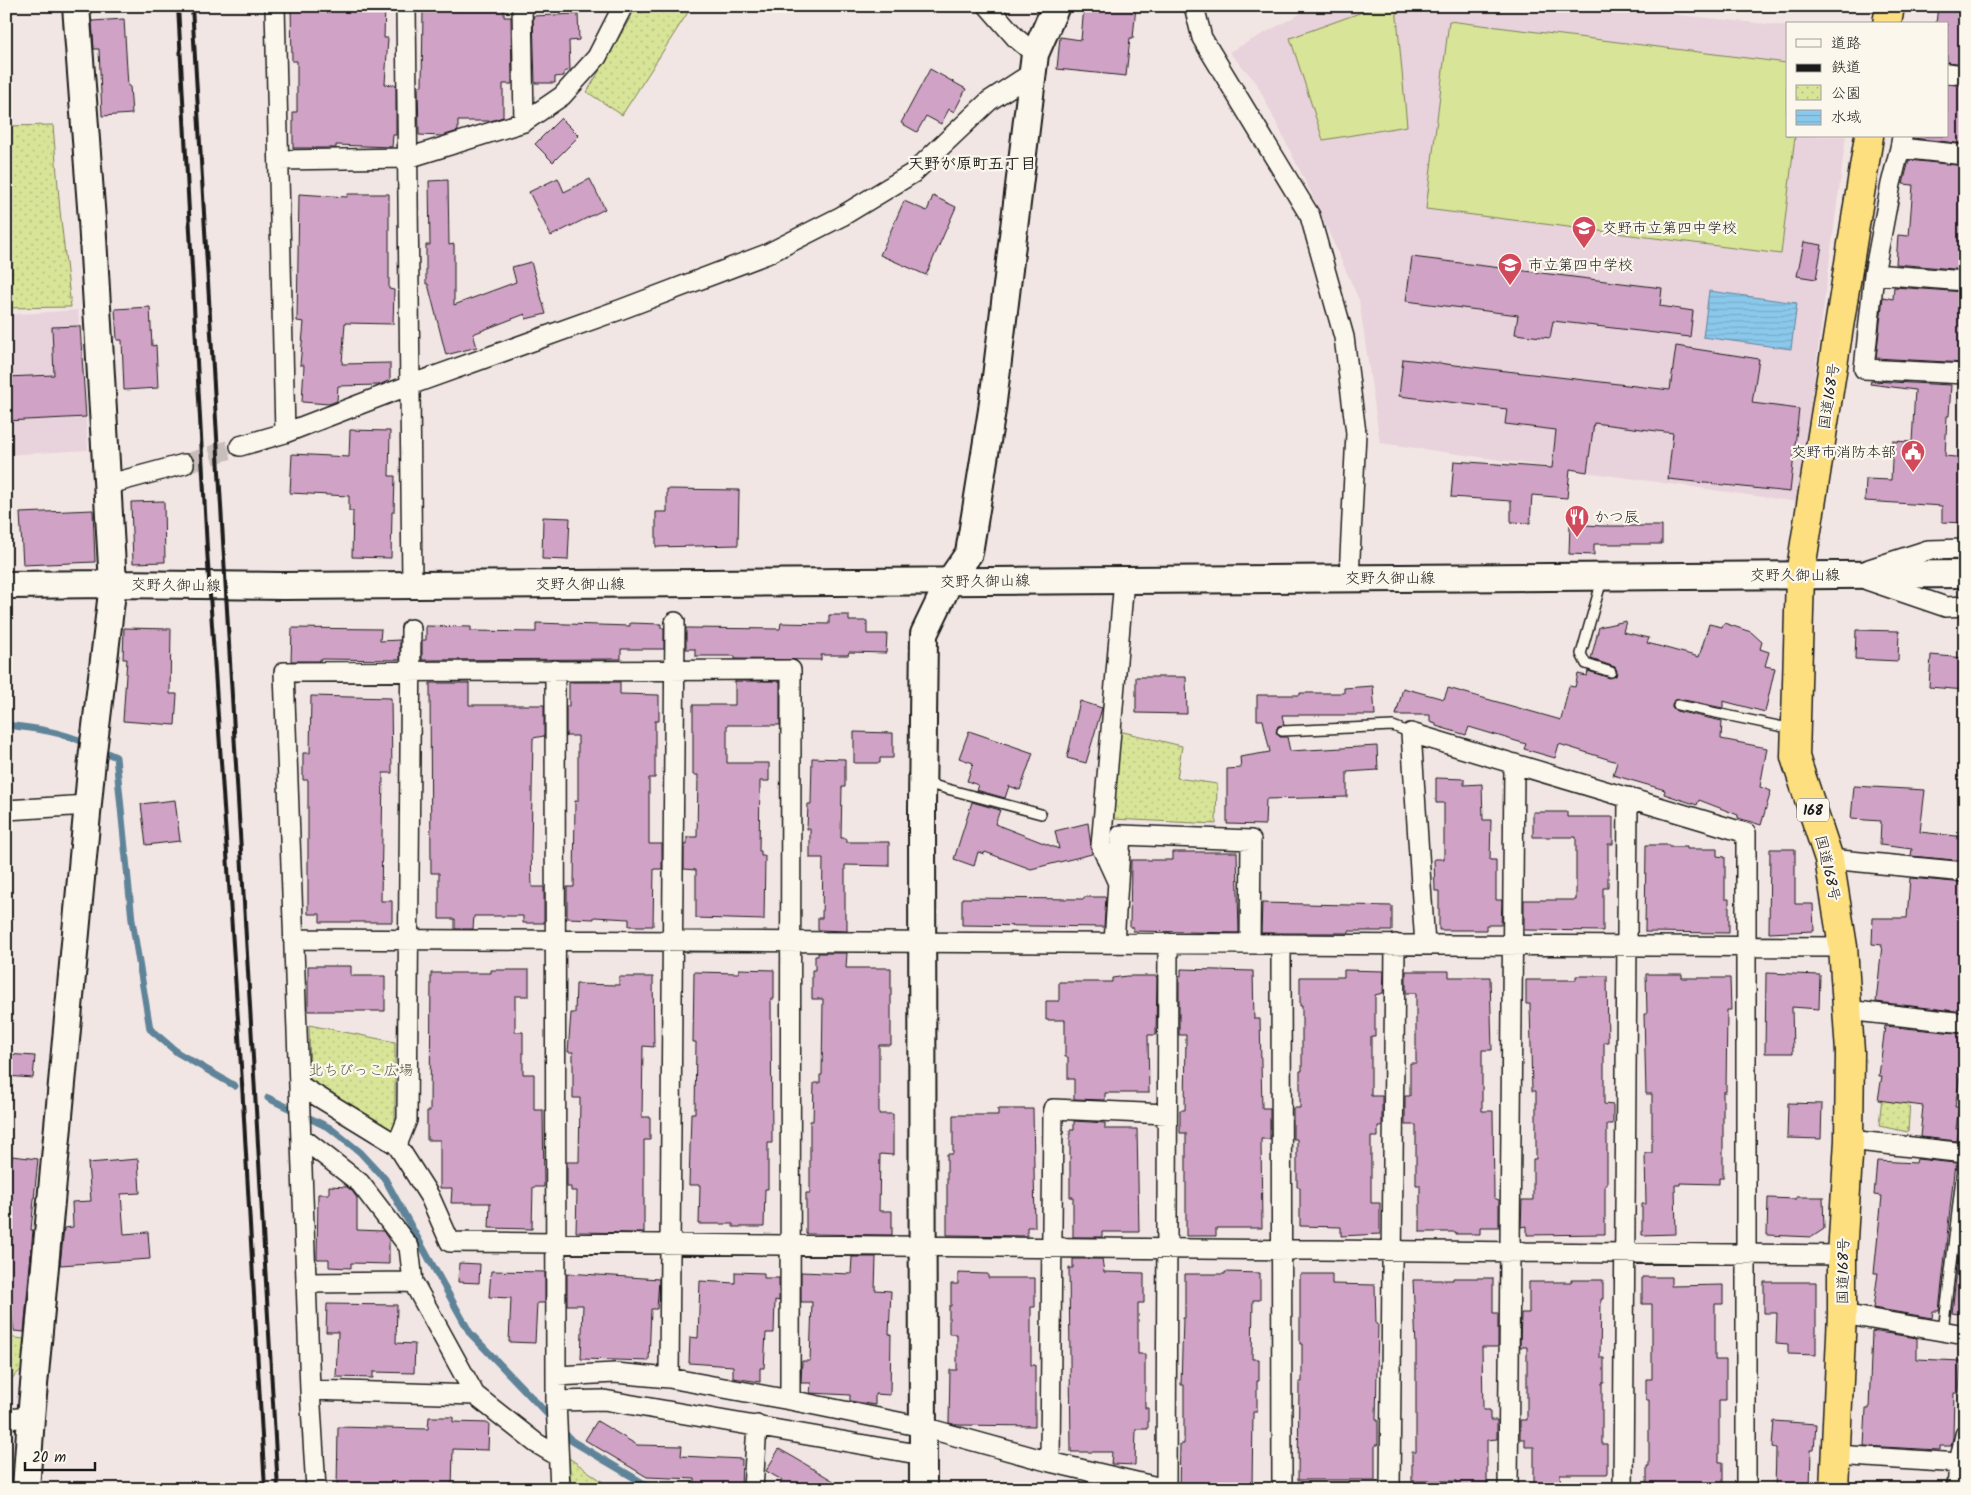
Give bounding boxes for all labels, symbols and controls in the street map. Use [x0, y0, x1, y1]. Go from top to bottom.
legend [1786, 22, 1948, 138]
text: 道路 [1831, 32, 1861, 56]
text: 鉄道 [1831, 56, 1861, 80]
text: 公園 [1831, 82, 1861, 106]
text: 水域 [1831, 106, 1861, 130]
district label: 天野が原町五丁目 [908, 152, 1036, 177]
school or university icon: 交野市立第四中学校 [1571, 215, 1597, 249]
place label: 交野市立第四中学校 [1602, 217, 1737, 241]
school or university icon: 市立第四中学校 [1497, 252, 1523, 286]
place label: 市立第四中学校 [1528, 254, 1633, 278]
street label: 国道168号 [1813, 361, 1847, 431]
public building icon: 交野市消防本部 [1900, 439, 1926, 473]
place label: 交野市消防本部 [1791, 441, 1896, 465]
restaurant icon: かつ辰 [1564, 504, 1590, 538]
place label: かつ辰 [1594, 506, 1639, 530]
street label: 交野久御山線 [1750, 564, 1840, 588]
street label: 交野久御山線 [1345, 567, 1435, 591]
street label: 交野久御山線 [940, 569, 1030, 595]
street label: 交野久御山線 [131, 573, 221, 599]
street label: 交野久御山線 [535, 573, 625, 597]
road number: 168 [1797, 798, 1829, 822]
street label: 国道168号 [1808, 833, 1846, 904]
park label: 北ちびっこ広場 [308, 1059, 414, 1083]
street label: 国道168号 [1831, 1237, 1857, 1305]
scale bar [25, 1440, 95, 1472]
text: 20 m [32, 1446, 66, 1470]

